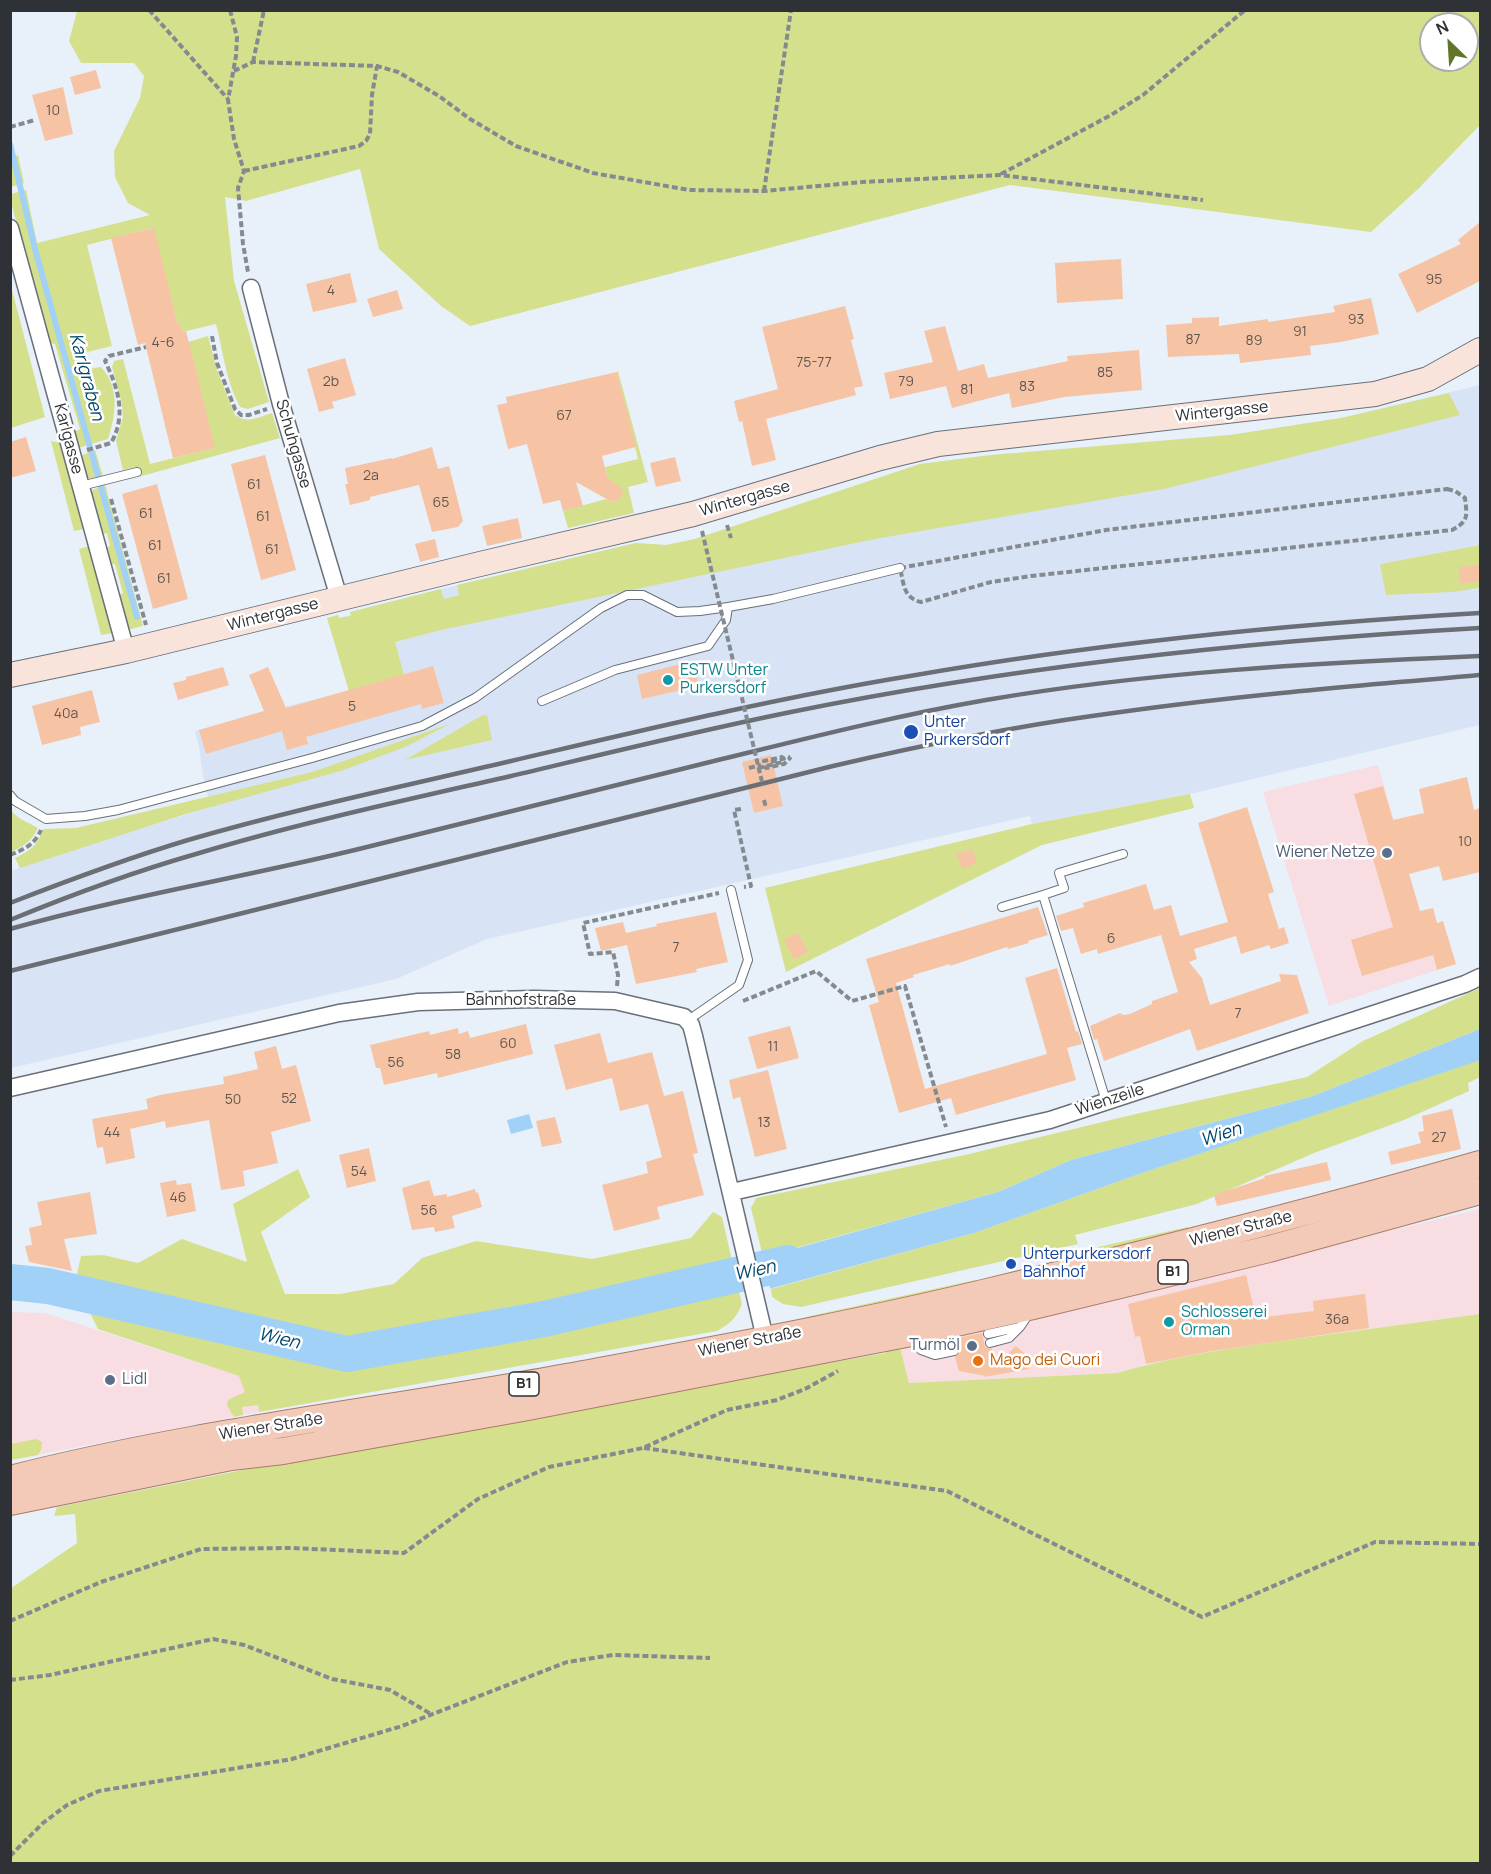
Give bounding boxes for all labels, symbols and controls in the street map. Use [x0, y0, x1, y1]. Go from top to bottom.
north arrow [1419, 12, 1479, 72]
text: N [1432, 15, 1452, 40]
house number: 10 [46, 103, 60, 119]
house number: 95 [1426, 272, 1442, 288]
house number: 4 [327, 283, 335, 299]
house number: 93 [1348, 312, 1364, 328]
house number: 91 [1293, 324, 1307, 340]
water label: Karlgraben [64, 331, 108, 423]
house number: 87 [1185, 332, 1201, 348]
house number: 89 [1246, 333, 1262, 349]
house number: 4-6 [152, 335, 174, 351]
house number: 75-77 [796, 355, 832, 371]
house number: 85 [1097, 365, 1113, 381]
house number: 2b [323, 374, 339, 390]
house number: 79 [898, 374, 914, 390]
house number: 83 [1019, 379, 1035, 395]
house number: 81 [960, 382, 974, 398]
street label: Schuhgasse [271, 397, 315, 491]
street label: Wintergasse [1175, 398, 1269, 426]
street label: Karlgasse [49, 402, 87, 476]
house number: 67 [556, 408, 572, 424]
house number: 2a [363, 468, 379, 484]
house number: 61 [247, 477, 261, 493]
street label: Wintergasse [698, 477, 792, 521]
house number: 65 [433, 495, 449, 511]
house number: 61 [139, 506, 153, 522]
house number: 61 [256, 509, 270, 525]
house number: 61 [148, 538, 162, 554]
house number: 61 [265, 542, 279, 558]
house number: 61 [157, 571, 171, 587]
street label: Wintergasse [225, 594, 321, 636]
place label: ESTW Unter Purkersdorf [680, 661, 768, 699]
marker: ESTW Unter Purkersdorf [661, 673, 675, 687]
house number: 5 [348, 699, 356, 715]
house number: 40a [54, 706, 78, 722]
place label: Unter Purkersdorf [924, 713, 1010, 751]
marker: Unter Purkersdorf [902, 723, 920, 741]
house number: 10 [1458, 834, 1472, 850]
place label: Wiener Netze [1276, 843, 1375, 863]
marker: Wiener Netze [1380, 846, 1394, 860]
house number: 6 [1107, 931, 1115, 947]
house number: 7 [672, 940, 680, 956]
street label: Bahnhofstraße [466, 991, 576, 1011]
house number: 7 [1234, 1006, 1242, 1022]
house number: 60 [499, 1036, 517, 1052]
house number: 11 [768, 1039, 778, 1055]
house number: 58 [445, 1047, 461, 1063]
house number: 56 [388, 1055, 404, 1071]
street label: Wienzeile [1073, 1080, 1147, 1120]
house number: 52 [281, 1091, 297, 1107]
house number: 50 [225, 1092, 241, 1108]
house number: 13 [757, 1115, 771, 1131]
water label: Wien [1198, 1118, 1244, 1152]
house number: 44 [104, 1125, 120, 1141]
house number: 27 [1431, 1130, 1447, 1146]
house number: 54 [351, 1164, 367, 1180]
house number: 46 [170, 1190, 186, 1206]
house number: 56 [421, 1203, 437, 1219]
street label: Wiener Straße [1188, 1207, 1294, 1251]
place label: Unterpurkersdorf Bahnhof [1023, 1245, 1151, 1283]
water label: Wien [732, 1256, 778, 1286]
marker: Unterpurkersdorf Bahnhof [1004, 1257, 1018, 1271]
road number: B1 [1158, 1260, 1188, 1284]
place label: Schlosserei Orman [1181, 1303, 1267, 1341]
house number: 36a [1325, 1312, 1349, 1328]
marker: Schlosserei Orman [1162, 1315, 1176, 1329]
street label: Wiener Straße [697, 1323, 803, 1361]
water label: Wien [256, 1324, 302, 1354]
place label: Turmöl [909, 1336, 960, 1356]
marker: Turmöl [965, 1339, 979, 1353]
place label: Mago dei Cuori [990, 1351, 1100, 1371]
marker: Mago dei Cuori [971, 1354, 985, 1368]
place label: Lidl [122, 1370, 147, 1390]
road number: B1 [509, 1372, 539, 1396]
marker: Lidl [103, 1373, 117, 1387]
street label: Wiener Straße [218, 1409, 324, 1445]

